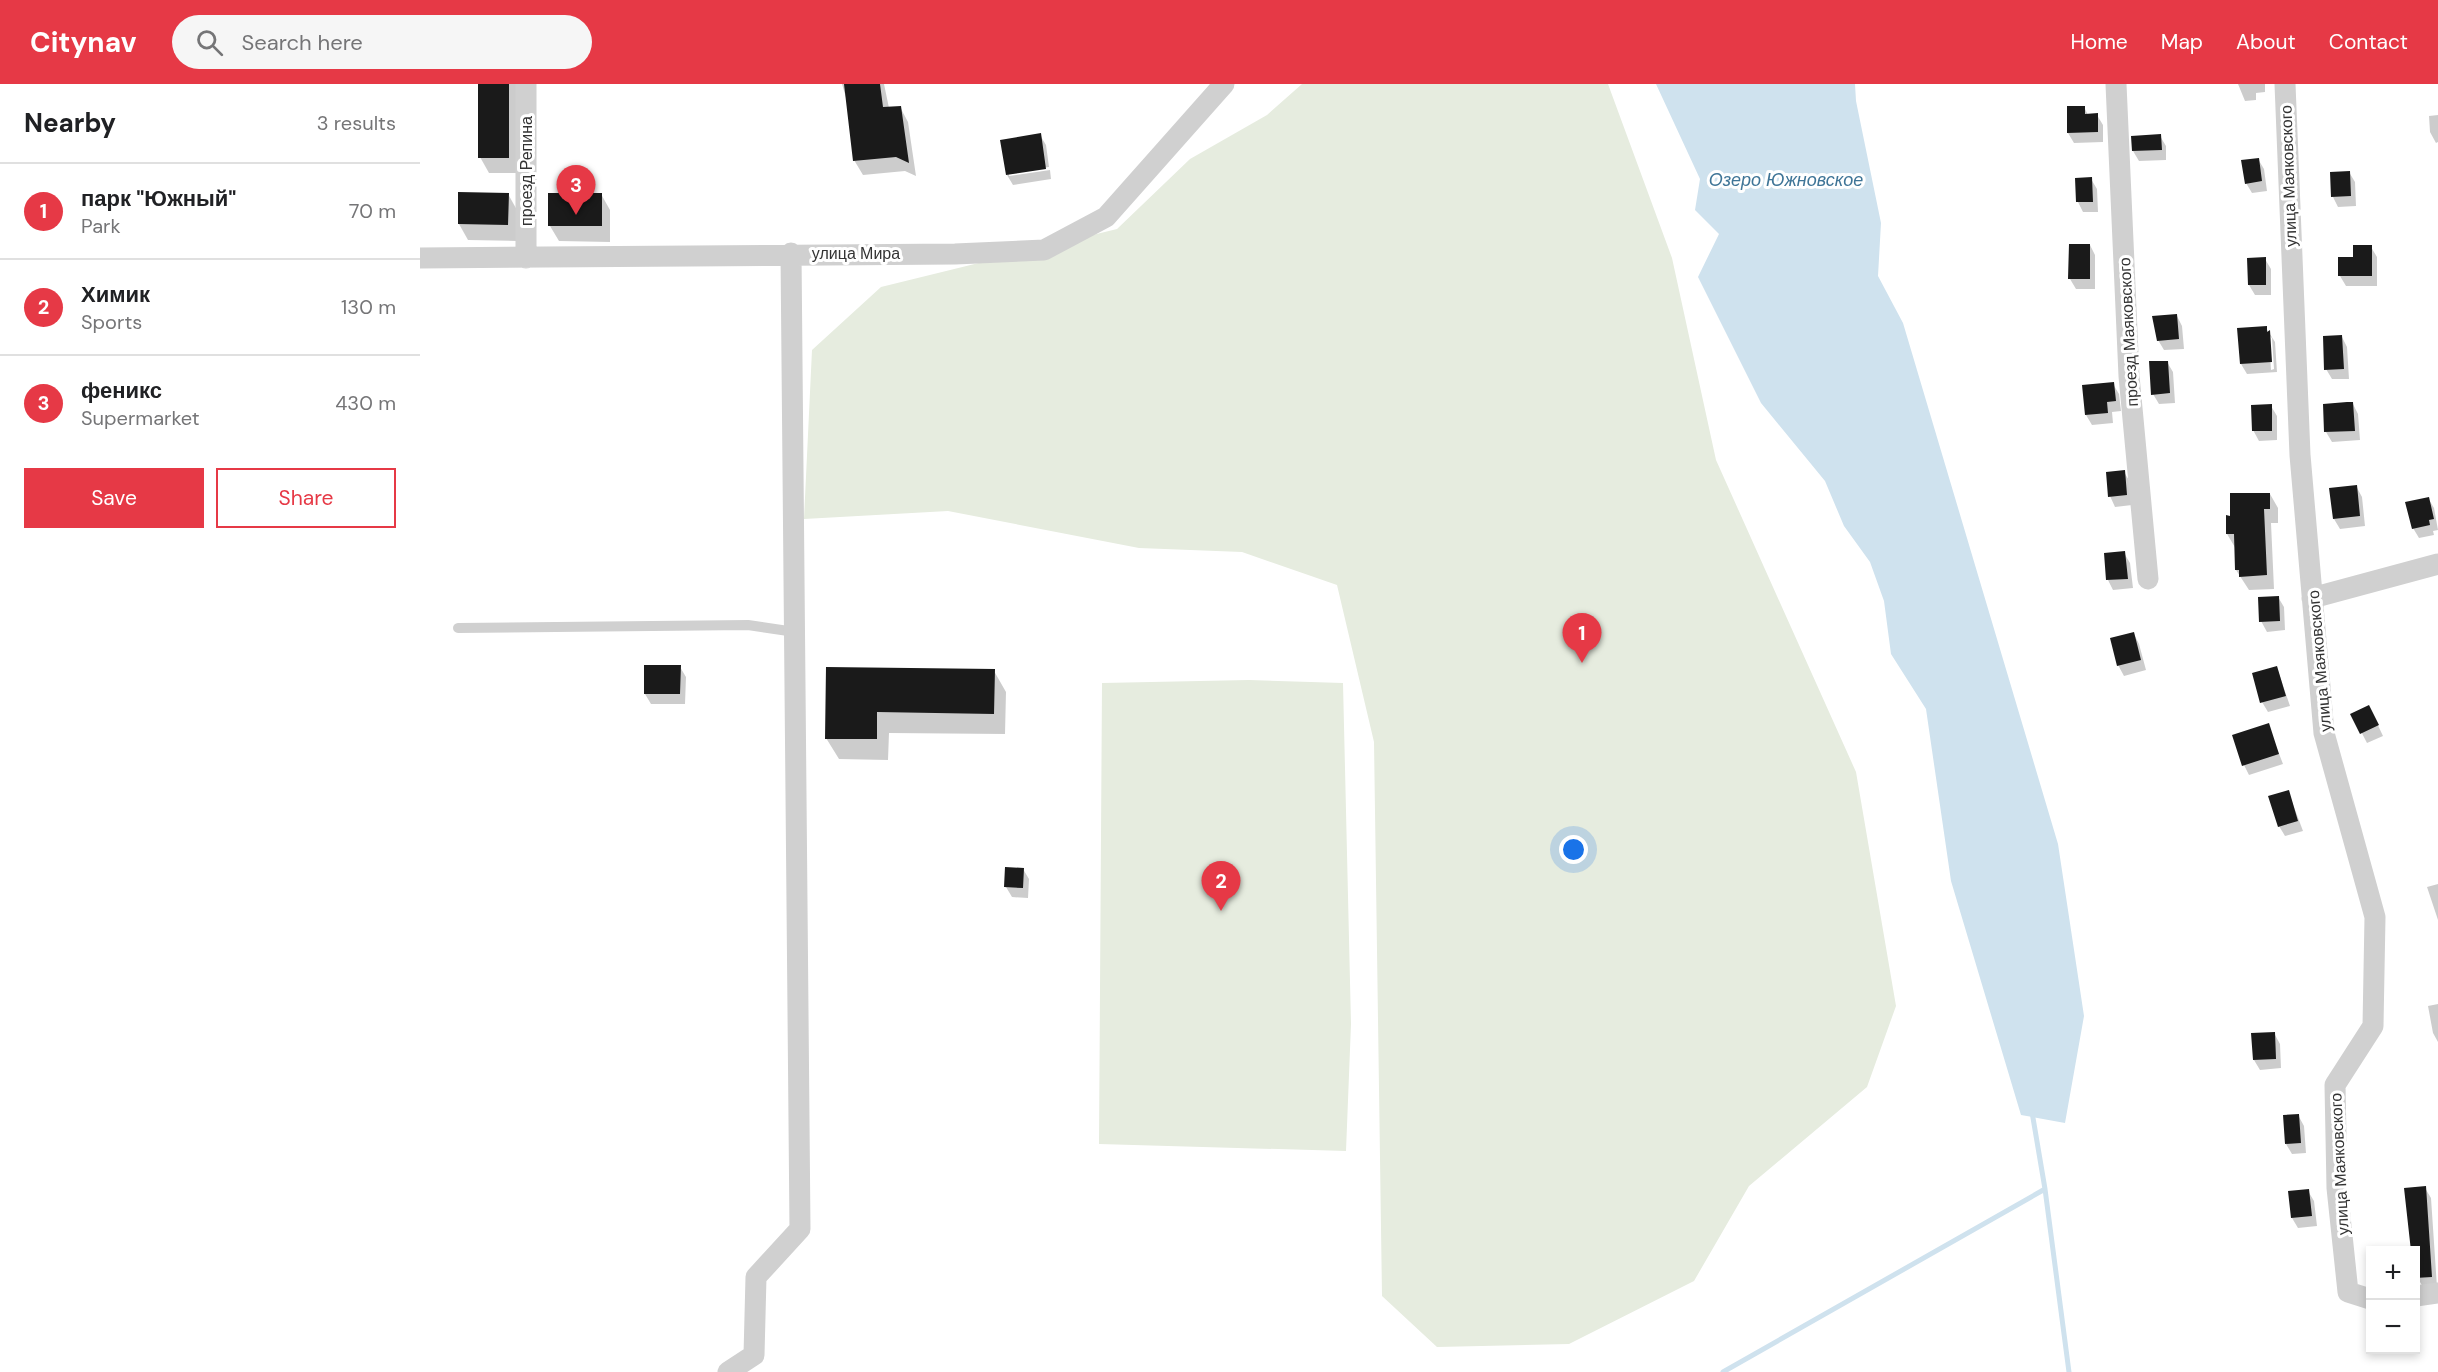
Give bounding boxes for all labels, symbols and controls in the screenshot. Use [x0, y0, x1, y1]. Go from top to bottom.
search box [172, 15, 592, 69]
text: Citynav [30, 24, 136, 61]
icon: search [193, 26, 226, 59]
text: Search here [241, 28, 363, 57]
text: Home [2070, 28, 2128, 56]
text: Map [2161, 28, 2203, 56]
text: About [2236, 28, 2296, 56]
text: Contact [2329, 28, 2408, 56]
street label: улица Маяковского [2276, 104, 2301, 247]
text: Nearby [24, 106, 116, 140]
text: 3 results [317, 110, 396, 136]
street label: проезд Репина [516, 116, 537, 226]
pin: 3 [556, 166, 596, 215]
water label: Озеро Южновское [1709, 168, 1863, 192]
text: парк "Южный" [81, 184, 236, 213]
text: 1 [40, 198, 47, 224]
text: 70 m [349, 198, 396, 224]
text: Park [81, 213, 121, 239]
street label: улица Мира [812, 243, 900, 264]
street label: проезд Маяковского [2114, 257, 2143, 407]
text: Химик [81, 280, 150, 309]
text: 2 [38, 294, 49, 320]
text: 130 m [341, 294, 396, 320]
text: Sports [81, 309, 142, 335]
text: феникс [81, 376, 162, 405]
text: 3 [37, 390, 50, 416]
text: 430 m [335, 390, 396, 416]
text: Supermarket [81, 405, 200, 431]
button: Save [24, 468, 204, 528]
button: Share [216, 468, 396, 528]
street label: улица Маяковского [2303, 589, 2336, 733]
pin: 1 [1562, 614, 1602, 663]
your location [1559, 835, 1588, 864]
pin: 2 [1202, 862, 1240, 911]
street label: улица Маяковского [2325, 1092, 2354, 1236]
map controls [2366, 1246, 2420, 1354]
button: + [2366, 1246, 2420, 1300]
button: − [2366, 1300, 2420, 1354]

